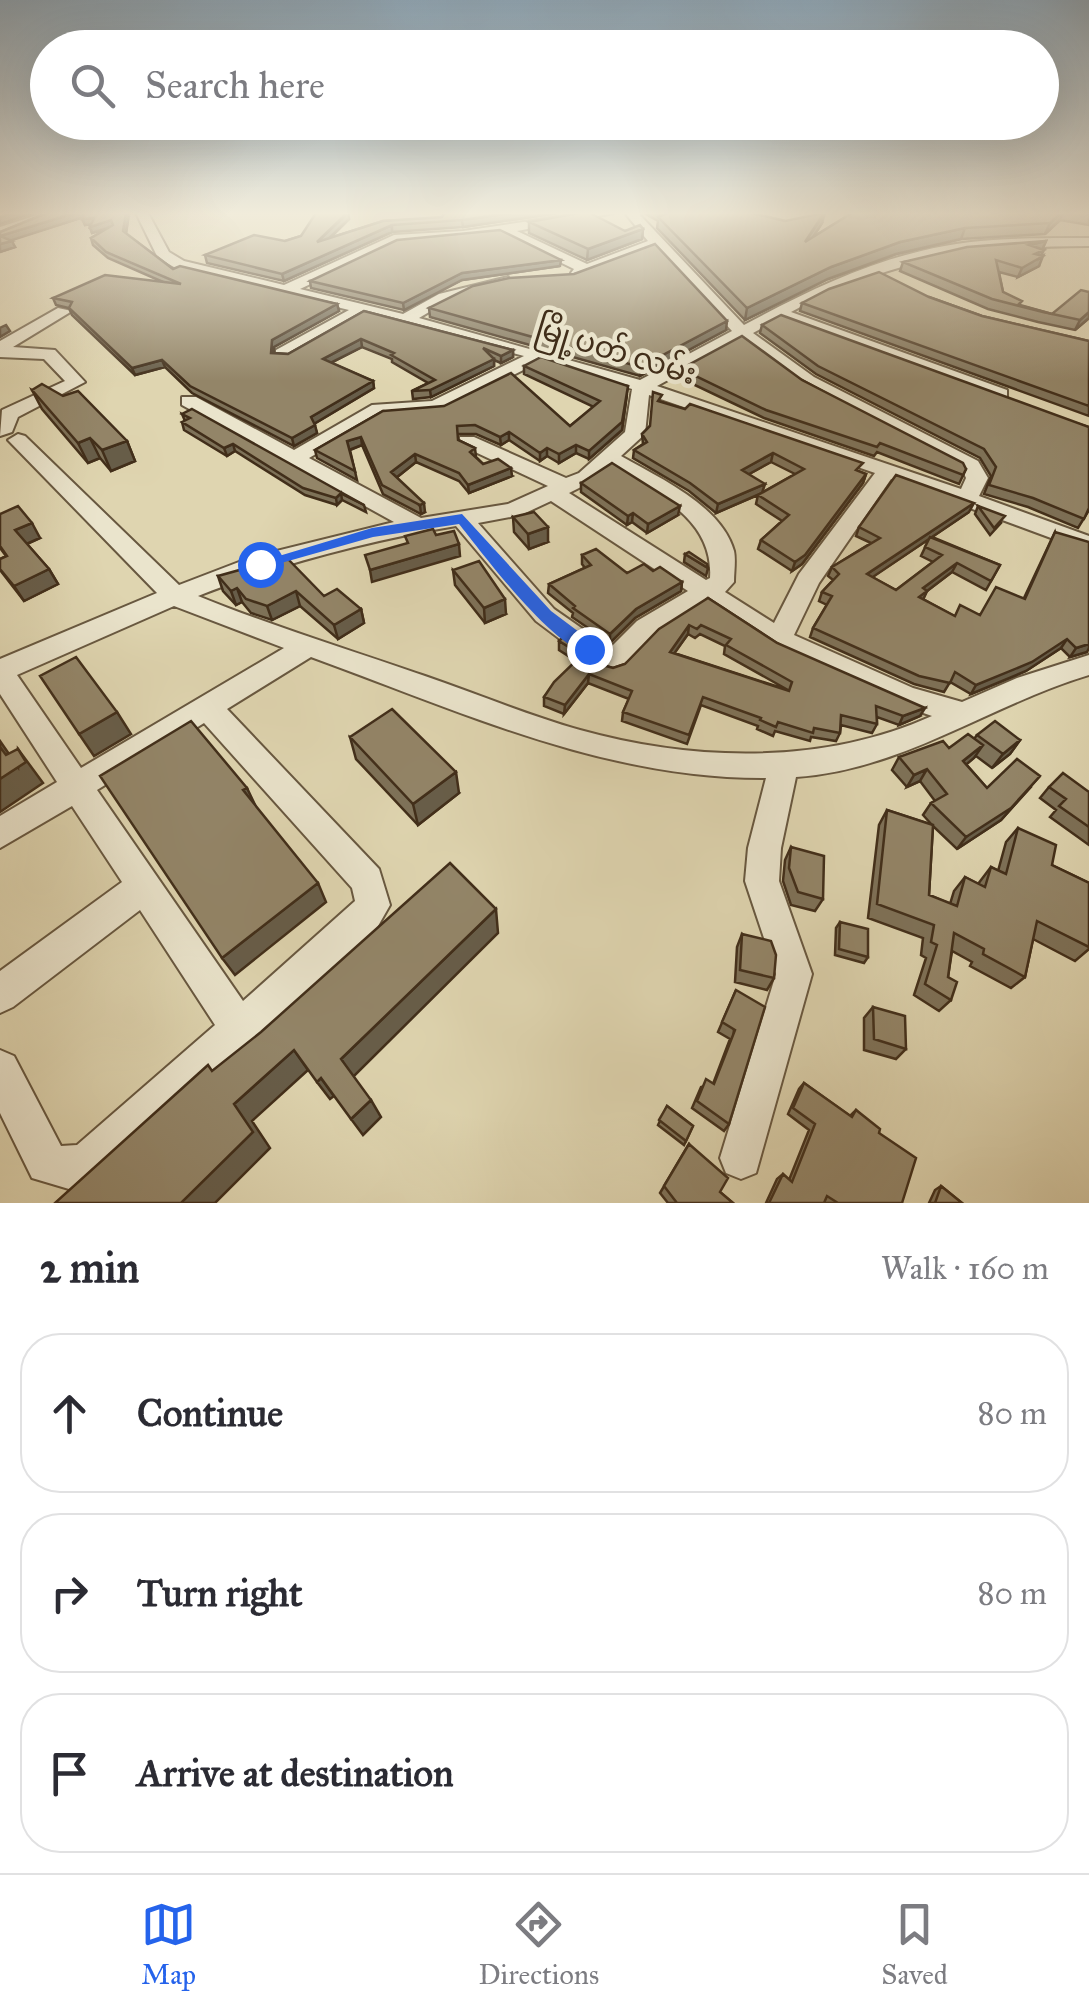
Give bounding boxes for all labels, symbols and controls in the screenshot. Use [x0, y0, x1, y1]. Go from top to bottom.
search box [30, 30, 1059, 140]
icon: search [65, 58, 120, 113]
text: Search here [145, 62, 325, 108]
street label: မြို့ပတ် လမ်း [529, 306, 702, 399]
route start [238, 542, 284, 588]
route end [567, 627, 613, 673]
text: 2 min [40, 1242, 139, 1294]
text: Walk · 160 m [881, 1249, 1049, 1288]
icon: ahead [42, 1386, 97, 1441]
text: Continue [137, 1390, 283, 1436]
text: 80 m [978, 1394, 1047, 1433]
icon: right [42, 1566, 97, 1621]
text: Turn right [137, 1570, 303, 1616]
text: 80 m [978, 1574, 1047, 1613]
icon: arrive [42, 1746, 97, 1801]
text: Arrive at destination [137, 1750, 454, 1796]
tab: Map [141, 1897, 196, 1992]
tab: Directions [478, 1897, 599, 1992]
tab: Saved [881, 1897, 948, 1992]

